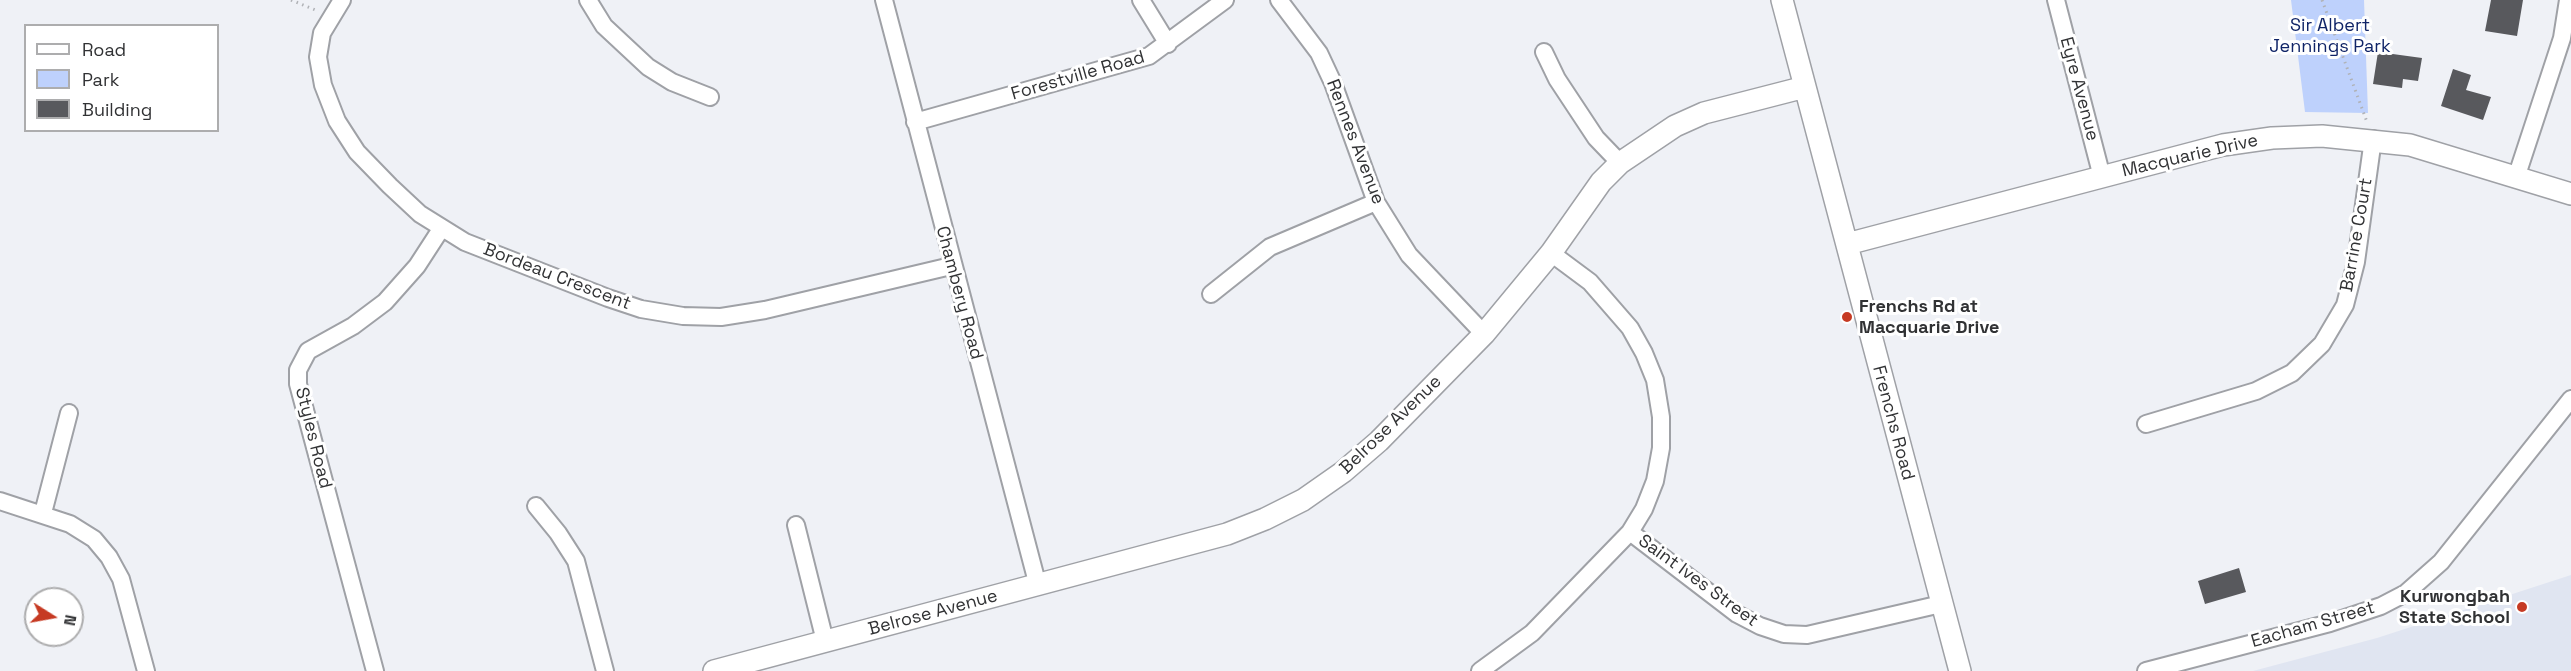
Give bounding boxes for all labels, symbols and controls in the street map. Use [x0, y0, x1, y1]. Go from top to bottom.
park label: Sir Albert Jennings Park [2269, 15, 2391, 57]
legend [24, 24, 219, 132]
street label: Eyre Avenue [2055, 35, 2103, 143]
text: Road [82, 38, 126, 61]
street label: Forestville Road [1009, 47, 1147, 105]
text: Park [82, 68, 119, 91]
street label: Rennes Avenue [1321, 76, 1389, 208]
text: Building [82, 98, 152, 121]
street label: Macquarie Drive [2120, 130, 2260, 182]
street label: Barrine Court [2336, 176, 2378, 294]
street label: Chambery Road [931, 224, 987, 362]
street label: Bordeau Crescent [480, 239, 634, 315]
place label: Frenchs Rd at Macquarie Drive [1859, 296, 1999, 338]
marker: Frenchs Rd at Macquarie Drive [1840, 310, 1854, 324]
street label: Frenchs Road [1867, 363, 1919, 483]
street label: Belrose Avenue [1336, 371, 1446, 479]
street label: Styles Road [290, 385, 336, 491]
street label: Saint Ives Street [1634, 530, 1762, 632]
street label: Belrose Avenue [866, 585, 1000, 641]
place label: Kurwongbah State School [2399, 586, 2510, 628]
north arrow [24, 587, 84, 647]
street label: Eacham Street [2249, 597, 2377, 653]
marker: Kurwongbah State School [2515, 600, 2529, 614]
text: N [59, 613, 82, 627]

